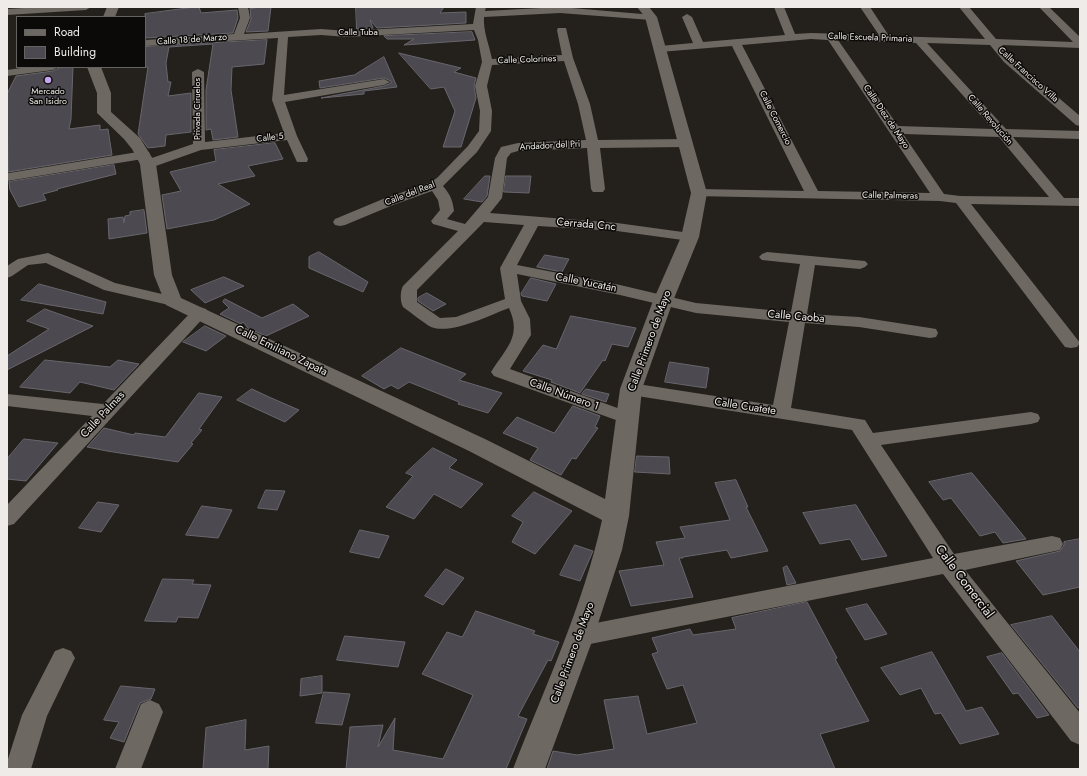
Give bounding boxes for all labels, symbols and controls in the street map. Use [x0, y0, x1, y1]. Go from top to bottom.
legend [16, 16, 146, 68]
text: Road [54, 23, 80, 41]
street label: Calle Tuba [338, 28, 378, 38]
street label: Calle Escuela Primaria [828, 31, 912, 45]
street label: Calle 18 de Marzo [157, 32, 227, 48]
text: Building [54, 43, 96, 61]
street label: Calle Francisco Villa [996, 45, 1060, 105]
street label: Calle Colorines [498, 54, 556, 66]
marker: Mercado San Isidro [43, 75, 53, 85]
street label: Privada Ciruelos [193, 78, 203, 140]
street label: Calle Diez de Mayo [861, 83, 911, 151]
place label: Mercado San Isidro [29, 87, 67, 108]
street label: Calle Comercio [757, 89, 793, 147]
street label: Calle Revolución [965, 93, 1015, 147]
street label: Calle 5 [256, 131, 284, 145]
street label: Andador del Pri [519, 139, 581, 153]
street label: Calle del Real [384, 180, 436, 208]
street label: Calle Palmeras [862, 190, 918, 202]
street label: Cerrada Cnc [556, 216, 616, 234]
street label: Calle Yucatán [554, 271, 618, 295]
street label: Calle Primero de Mayo [626, 289, 674, 393]
street label: Calle Caoba [767, 308, 825, 326]
street label: Calle Emiliano Zapata [233, 323, 329, 379]
street label: Calle Número 1 [527, 376, 601, 414]
street label: Calle Palmas [78, 389, 128, 441]
street label: Calle Cuatete [713, 396, 777, 418]
street label: Calle Comercial [931, 542, 997, 622]
street label: Calle Primero de Mayo [549, 601, 597, 705]

